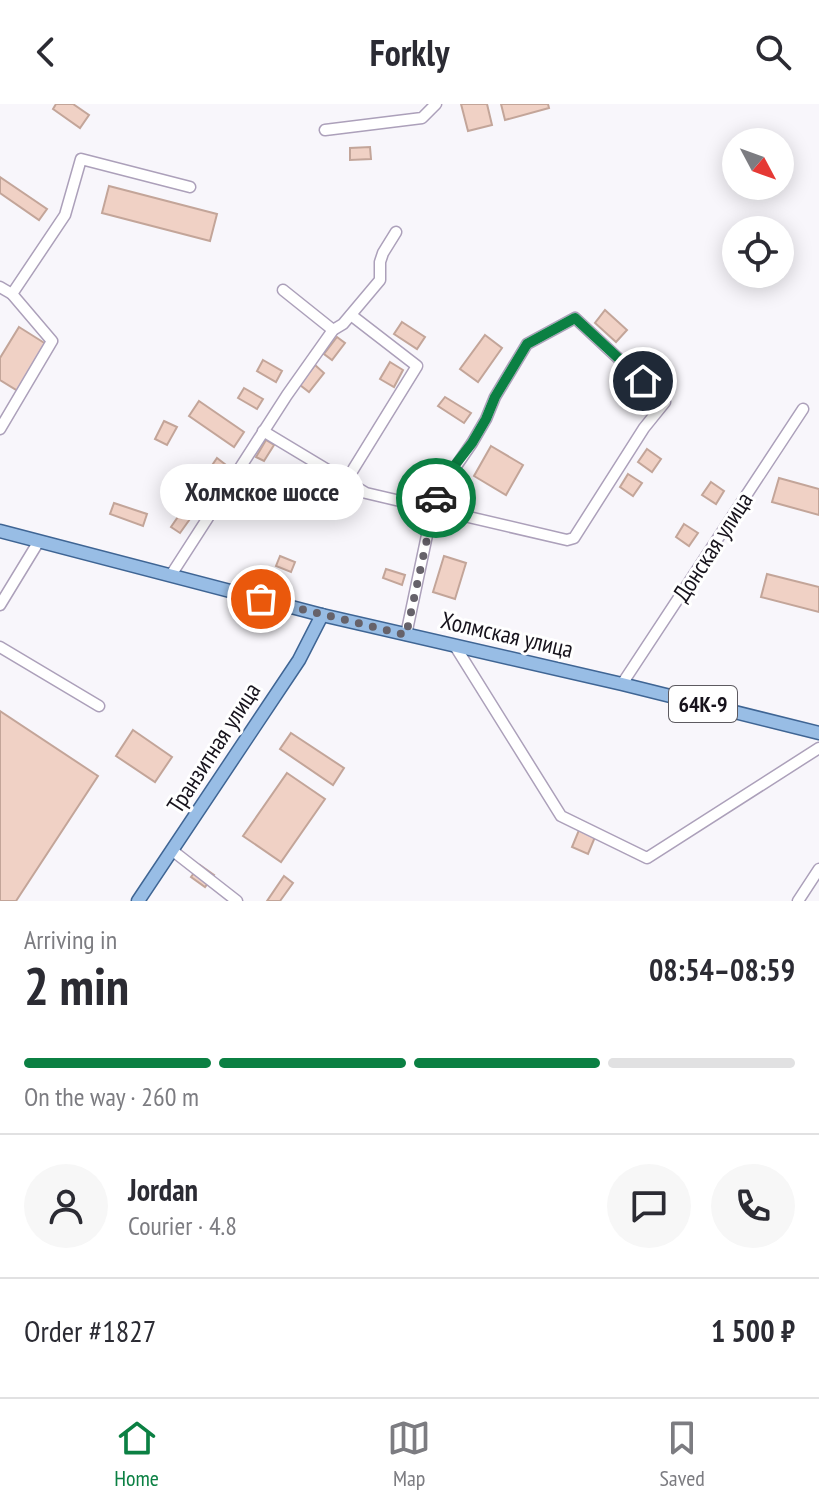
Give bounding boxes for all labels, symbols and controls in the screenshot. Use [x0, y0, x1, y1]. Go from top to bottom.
text: Forkly [370, 29, 449, 76]
icon: back [24, 30, 68, 74]
icon: search [751, 30, 795, 74]
north arrow [722, 128, 794, 200]
map controls [722, 128, 794, 288]
button: locate [722, 216, 794, 288]
pin [609, 347, 677, 415]
icon: home [621, 359, 665, 403]
courier [396, 458, 476, 538]
callout: Холмское шоссе [159, 463, 363, 519]
text: Холмское шоссе [185, 475, 339, 508]
icon: car [414, 476, 458, 520]
street label: Донская улица [666, 486, 759, 607]
pin [227, 565, 295, 633]
icon: bag [239, 577, 283, 621]
street label: Холмская улица [438, 604, 576, 665]
street label: Транзитная улица [160, 677, 267, 819]
road number: 64К-9 [669, 686, 737, 722]
text: Arriving in [24, 923, 117, 956]
text: 08:54–08:59 [649, 950, 795, 989]
text: 2 min [24, 952, 129, 1019]
text: On the way · 260 m [24, 1080, 199, 1113]
button: person [24, 1164, 108, 1248]
button: chat [607, 1164, 691, 1248]
button: phone [711, 1164, 795, 1248]
text: Jordan [128, 1170, 198, 1209]
text: Courier · 4.8 [128, 1209, 237, 1242]
text: Order #1827 [24, 1311, 156, 1350]
text: 1 500 ₽ [711, 1311, 795, 1350]
tab: Home [114, 1416, 159, 1492]
tab: Map [387, 1416, 431, 1492]
tab: Saved [659, 1416, 705, 1492]

